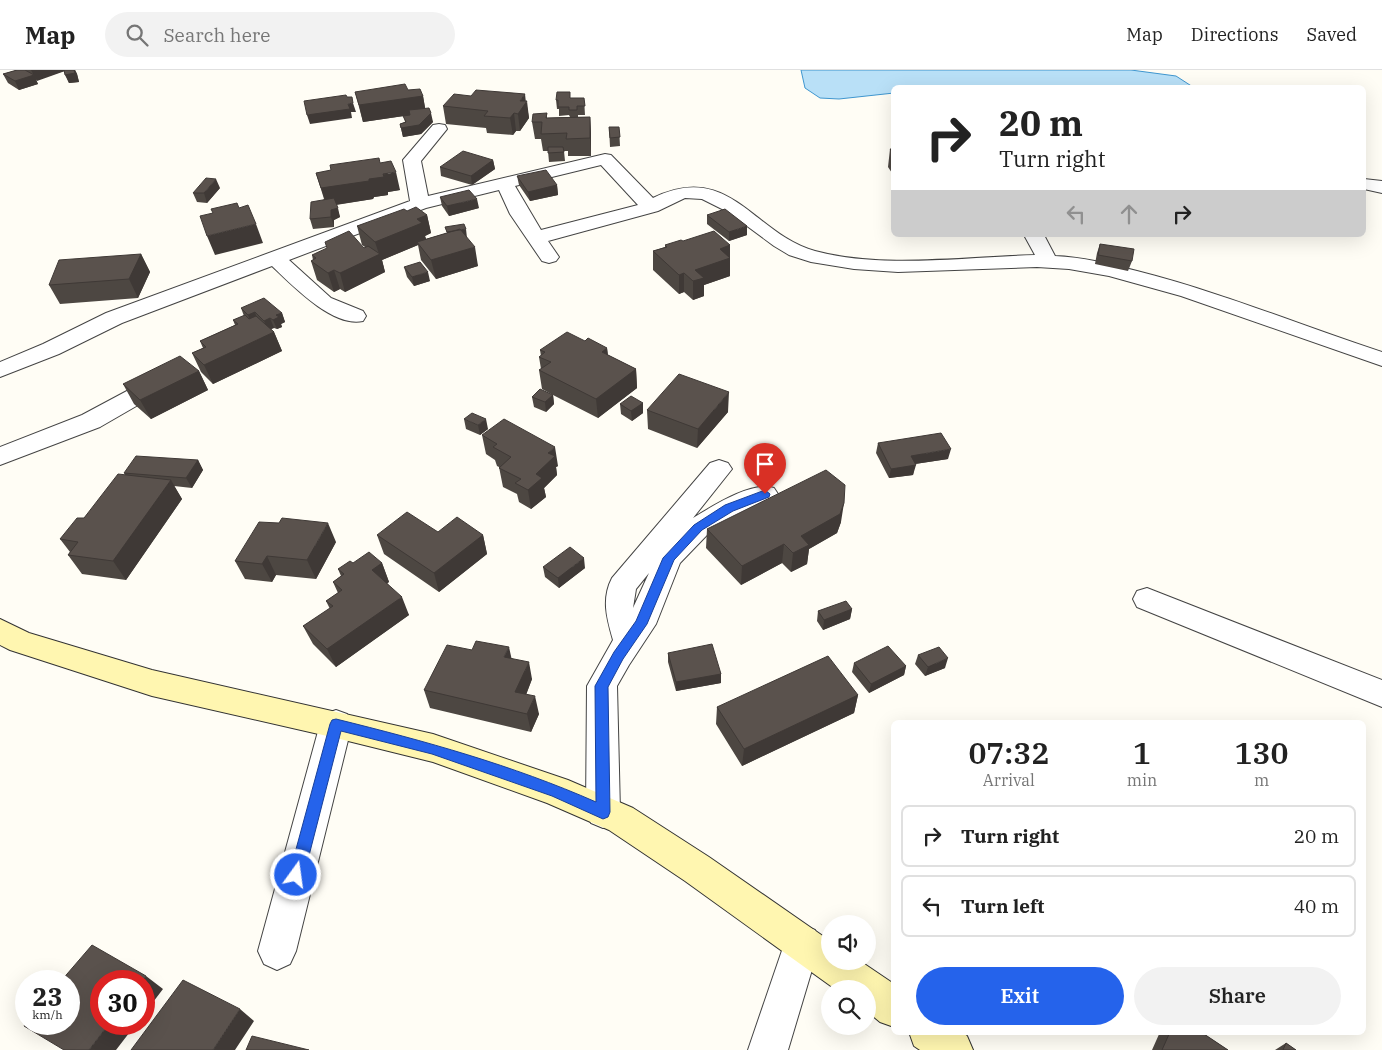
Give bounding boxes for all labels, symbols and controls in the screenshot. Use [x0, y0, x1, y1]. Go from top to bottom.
search box [105, 12, 455, 57]
text: Map [25, 19, 75, 51]
icon: search [123, 21, 151, 49]
text: Search here [163, 23, 270, 47]
text: Map [1126, 23, 1163, 46]
text: Directions [1191, 23, 1279, 46]
text: Saved [1307, 23, 1357, 46]
text: 20 m [999, 100, 1083, 146]
icon: right [916, 105, 981, 170]
text: Turn right [999, 144, 1106, 173]
icon: left [1062, 200, 1090, 228]
icon: ahead [1115, 200, 1143, 228]
icon: right [1168, 200, 1196, 228]
pin [744, 443, 786, 494]
icon: arrive [751, 450, 779, 478]
text: 07:32 [968, 733, 1049, 772]
text: 1 [1133, 733, 1151, 772]
text: 130 [1235, 733, 1289, 772]
text: Arrival [983, 770, 1035, 790]
text: min [1127, 770, 1157, 790]
text: m [1254, 770, 1269, 790]
icon: right [918, 822, 946, 850]
text: Turn right [961, 824, 1059, 848]
text: 20 m [1294, 824, 1339, 848]
position arrow [269, 848, 321, 900]
icon: left [918, 892, 946, 920]
text: Turn left [961, 894, 1044, 918]
text: 40 m [1294, 894, 1339, 918]
map controls [821, 915, 876, 1035]
button: sound [821, 915, 876, 970]
button: Exit [916, 967, 1124, 1025]
button: Share [1134, 967, 1341, 1025]
speed limit sign: 30 [90, 970, 155, 1035]
text: 23 [32, 980, 63, 1013]
button: search [821, 980, 876, 1035]
text: km/h [32, 1007, 63, 1022]

